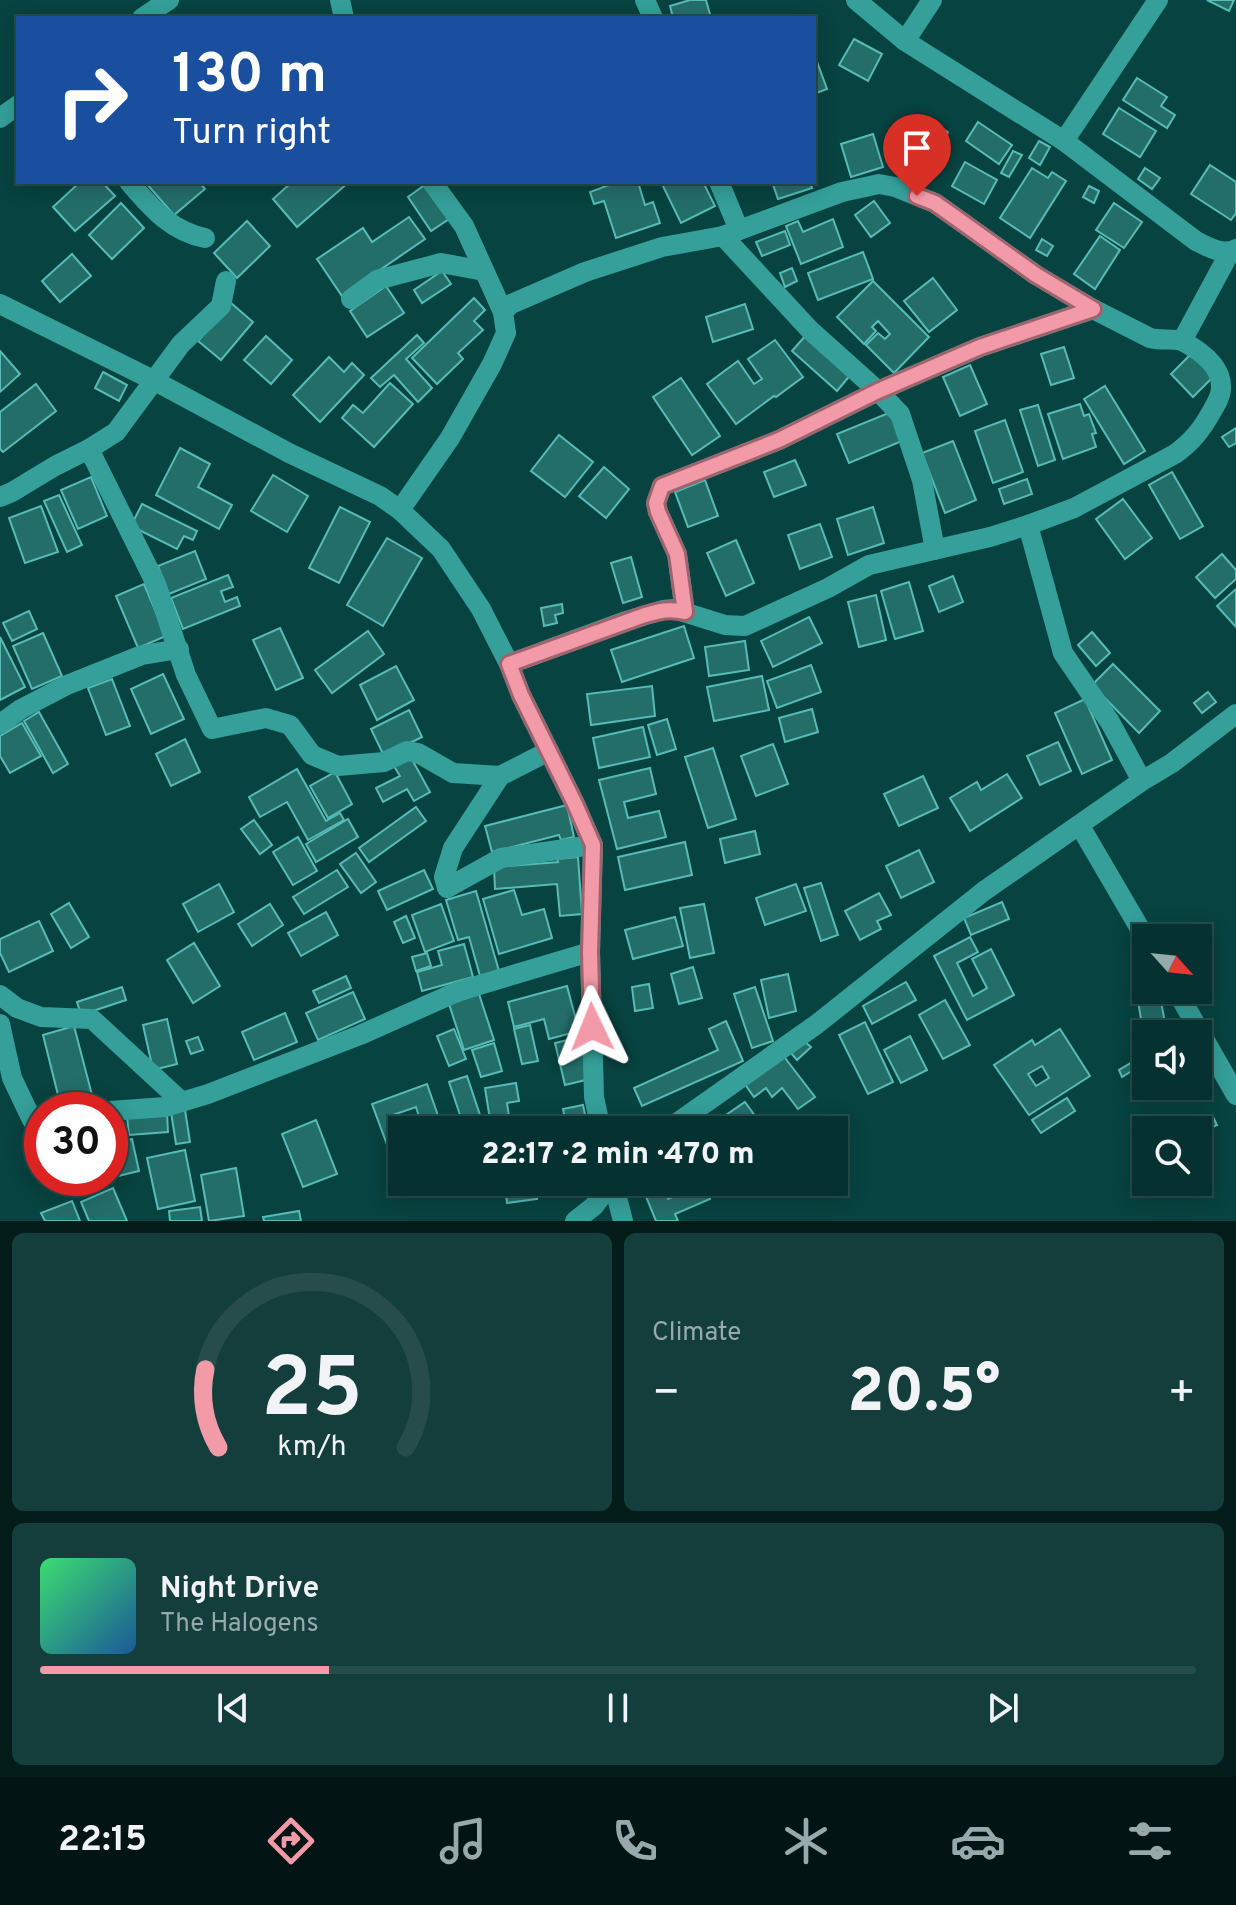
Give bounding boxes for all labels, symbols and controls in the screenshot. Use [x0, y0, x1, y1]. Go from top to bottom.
text: 130 m [172, 42, 327, 112]
icon: right [40, 48, 144, 152]
text: Turn right [172, 111, 331, 157]
pin [883, 114, 951, 196]
icon: arrive [895, 126, 939, 170]
north arrow [1132, 924, 1212, 1004]
map controls [1132, 924, 1212, 1196]
position arrow [550, 985, 634, 1069]
button: sound [1132, 1020, 1212, 1100]
speed limit sign: 30 [24, 1092, 128, 1196]
button: search [1132, 1116, 1212, 1196]
text: 22:17 · 2 min · 470 m [481, 1137, 755, 1174]
text: Climate [652, 1317, 741, 1350]
text: 25 [261, 1341, 363, 1446]
text: 20.5° [848, 1357, 1000, 1433]
text: − [652, 1367, 680, 1423]
text: + [1168, 1367, 1196, 1423]
text: km/h [277, 1430, 347, 1466]
text: Night Drive [160, 1571, 319, 1608]
text: The Halogens [160, 1608, 319, 1641]
icon: previous [211, 1686, 255, 1730]
icon: pause [596, 1686, 640, 1730]
icon: next [981, 1686, 1025, 1730]
icon: directions [263, 1813, 319, 1869]
icon: music [435, 1813, 491, 1869]
icon: phone [607, 1813, 663, 1869]
icon: climate [778, 1813, 834, 1869]
icon: car [950, 1813, 1006, 1869]
icon: filters [1122, 1813, 1178, 1869]
text: 22:15 [58, 1818, 147, 1864]

